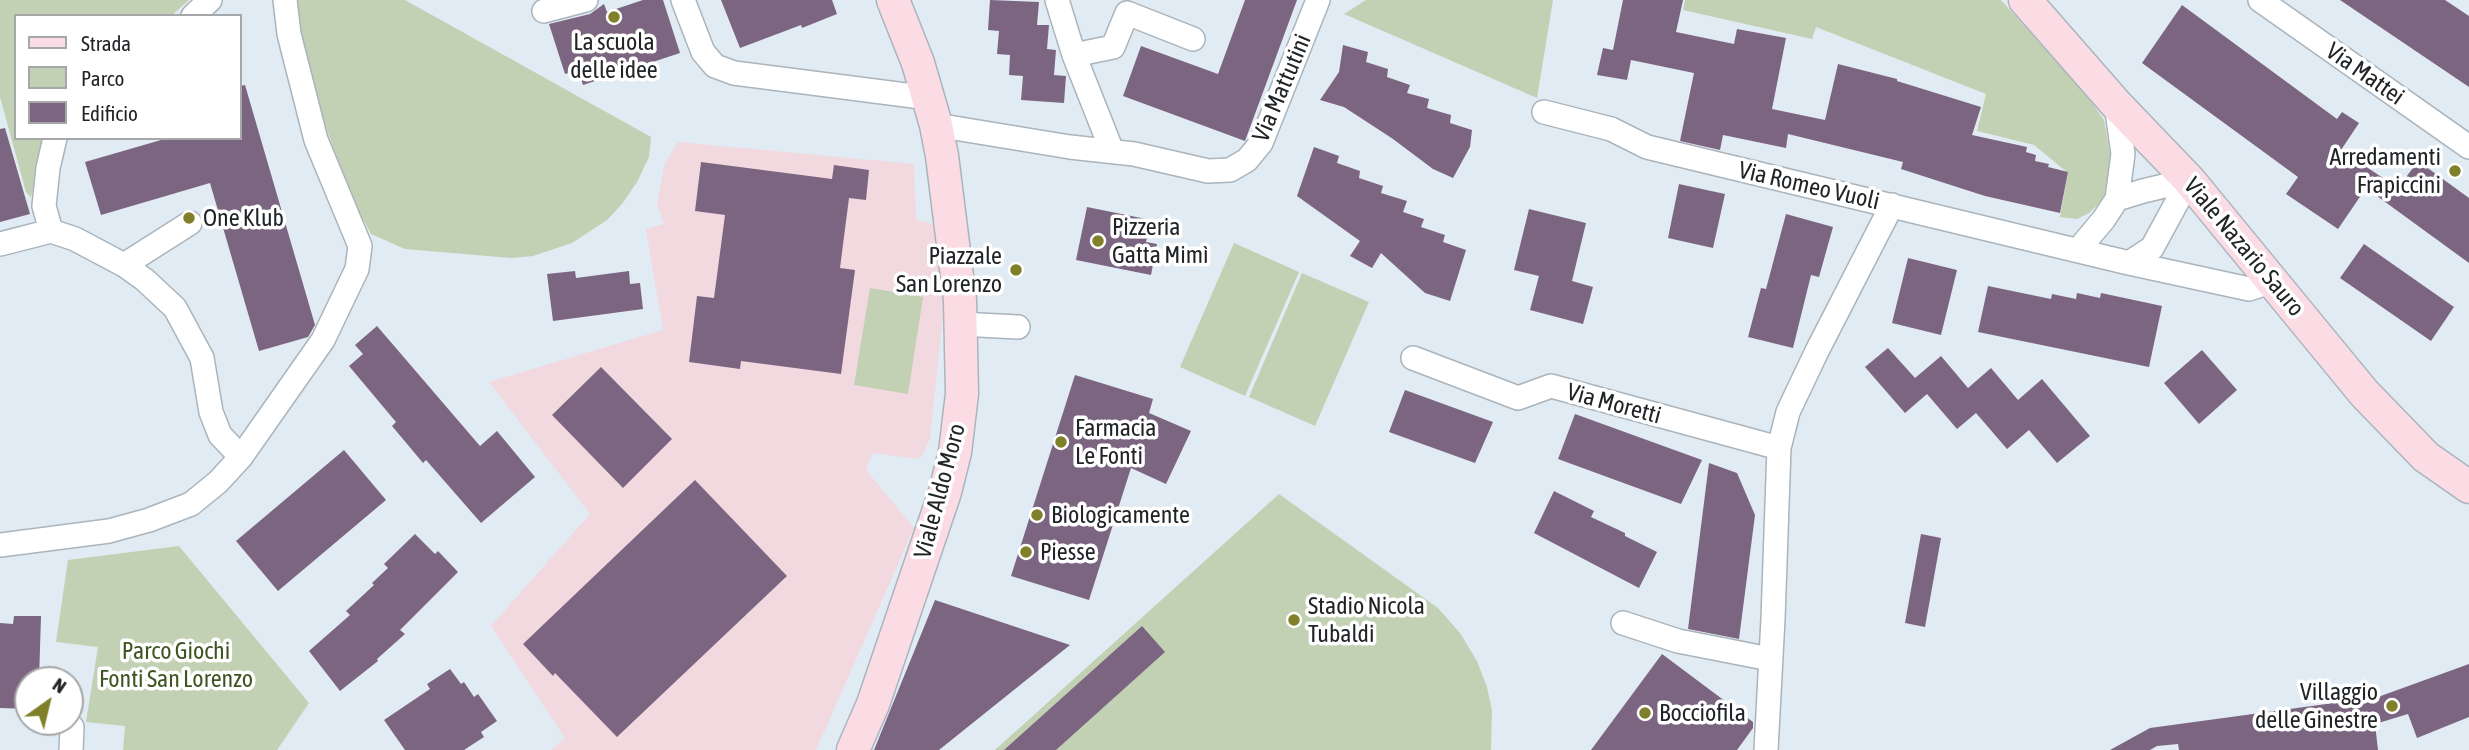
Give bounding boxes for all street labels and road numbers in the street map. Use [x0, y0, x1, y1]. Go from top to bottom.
street label: Via Mattutini [1246, 30, 1318, 146]
street label: Via Mattei [2320, 37, 2410, 111]
street label: Via Romeo Vuoli [1736, 156, 1882, 216]
street label: Viale Nazario Sauro [2178, 172, 2310, 322]
street label: Via Moretti [1564, 378, 1664, 430]
street label: Viale Aldo Moro [908, 420, 972, 562]

